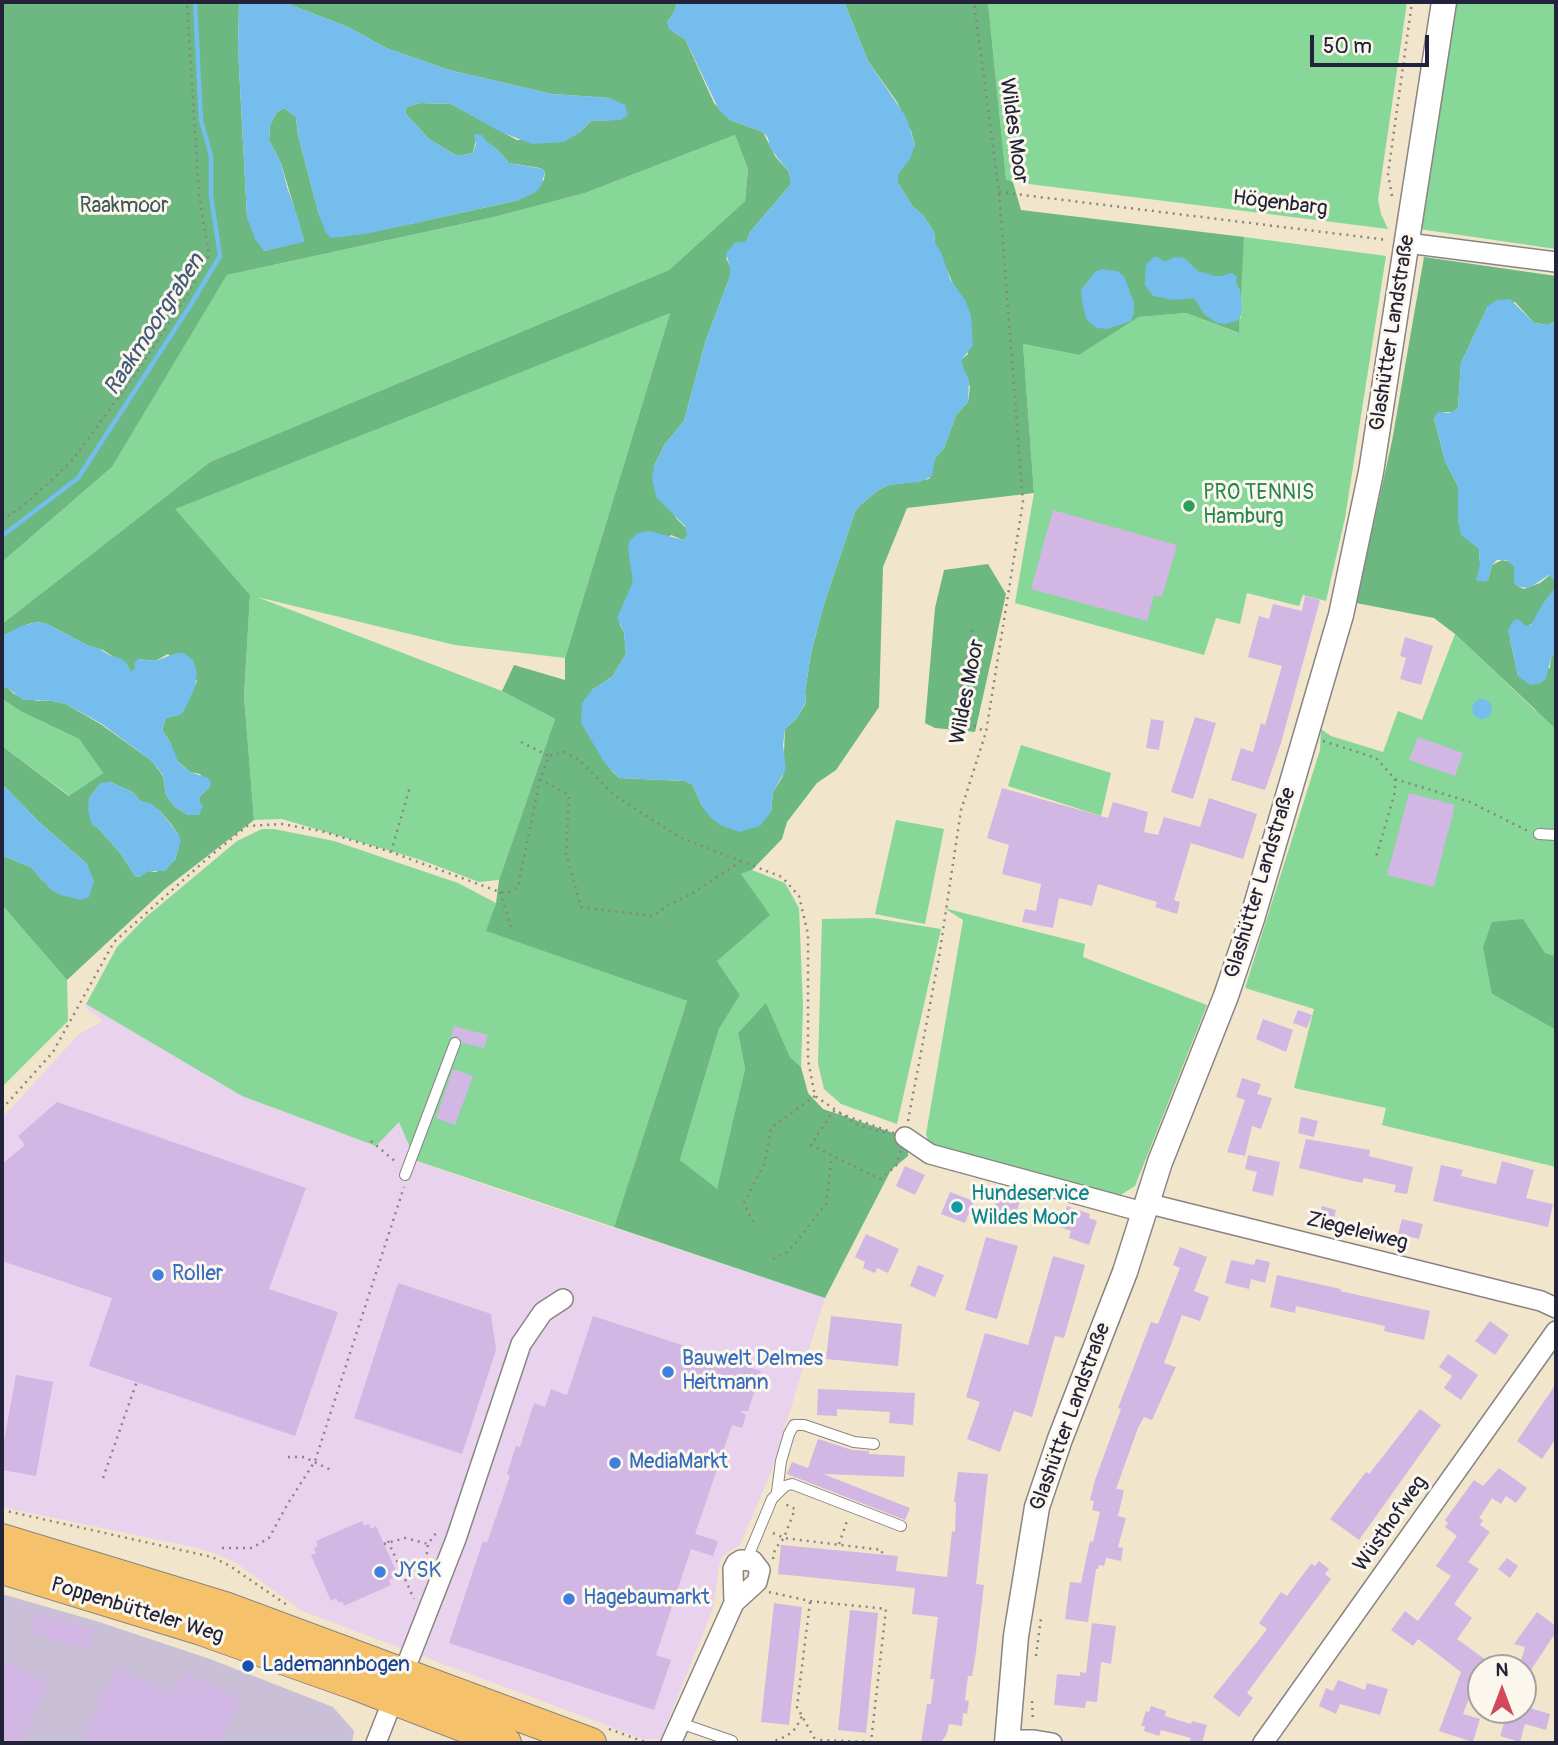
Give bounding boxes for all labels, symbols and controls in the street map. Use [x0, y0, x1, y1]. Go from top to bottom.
scale bar [1313, 21, 1432, 65]
text: 50 m [1323, 33, 1372, 60]
street label: Wildes Moor [993, 76, 1033, 186]
street label: Högenbarg [1231, 186, 1329, 222]
park label: Raakmoor [79, 194, 169, 220]
street label: Glashütter Landstraße [1365, 233, 1421, 433]
water label: Raakmoorgraben [99, 249, 211, 401]
place label: PRO TENNIS Hamburg [1203, 481, 1314, 531]
marker: PRO TENNIS Hamburg [1181, 498, 1197, 514]
street label: Wildes Moor [945, 637, 991, 747]
street label: Glashütter Landstraße [1220, 785, 1302, 981]
place label: Hundeservice Wildes Moor [971, 1182, 1089, 1232]
marker: Hundeservice Wildes Moor [949, 1199, 965, 1215]
street label: Ziegeleiweg [1304, 1207, 1410, 1257]
place label: Roller [172, 1262, 223, 1288]
marker: Roller [150, 1267, 166, 1283]
street label: Glashütter Landstraße [1025, 1320, 1117, 1514]
place label: Bauwelt Delmes Heitmann [682, 1347, 823, 1397]
marker: Bauwelt Delmes Heitmann [660, 1364, 676, 1380]
place label: MediaMarkt [629, 1450, 728, 1476]
marker: MediaMarkt [607, 1455, 623, 1471]
street label: Wüsthofweg [1349, 1471, 1433, 1577]
place label: JYSK [394, 1559, 441, 1585]
marker: JYSK [372, 1564, 388, 1580]
street label: Poppenbütteler Weg [48, 1573, 226, 1649]
place label: Hagebaumarkt [583, 1586, 710, 1612]
marker: Hagebaumarkt [561, 1591, 577, 1607]
place label: Lademannbogen [262, 1653, 410, 1679]
north arrow [1467, 1654, 1537, 1724]
marker: Lademannbogen [240, 1658, 256, 1674]
text: N [1496, 1658, 1508, 1682]

